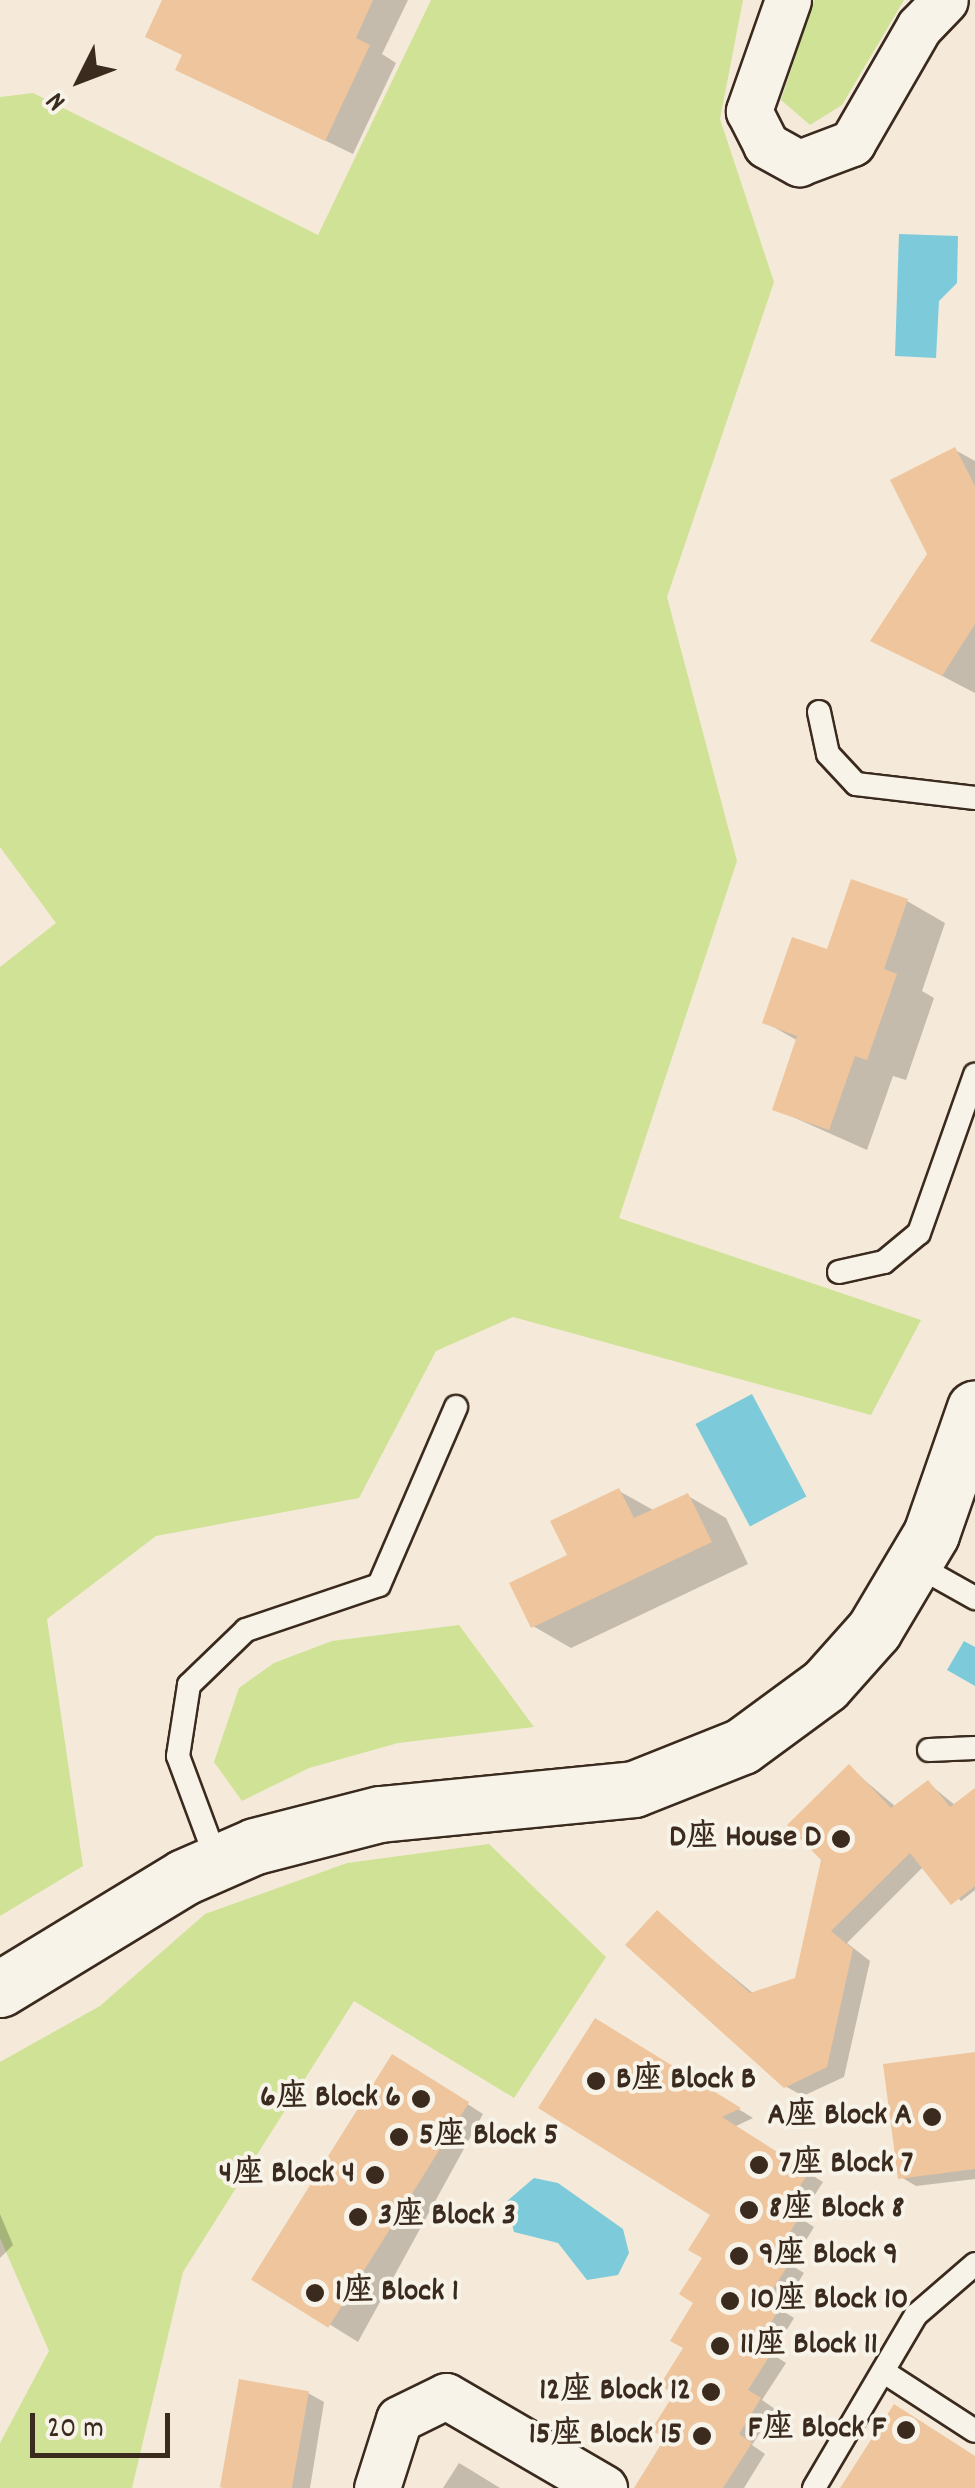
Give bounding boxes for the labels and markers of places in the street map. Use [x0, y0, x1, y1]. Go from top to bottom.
place label: D座 House D [669, 1820, 821, 1858]
marker: D座 House D [830, 1828, 852, 1850]
place label: B座 Block B [616, 2062, 756, 2100]
marker: B座 Block B [585, 2070, 607, 2092]
place label: 6座 Block 6 [260, 2080, 401, 2118]
marker: 6座 Block 6 [410, 2088, 432, 2110]
place label: A座 Block A [767, 2098, 912, 2136]
marker: A座 Block A [921, 2106, 943, 2128]
place label: 5座 Block 5 [419, 2118, 558, 2156]
marker: 5座 Block 5 [388, 2126, 410, 2148]
place label: 7座 Block 7 [779, 2146, 913, 2184]
marker: 7座 Block 7 [748, 2154, 770, 2176]
place label: 4座 Block 4 [219, 2156, 355, 2194]
marker: 4座 Block 4 [364, 2164, 386, 2186]
place label: 8座 Block 8 [769, 2191, 904, 2229]
place label: 3座 Block 3 [378, 2198, 516, 2236]
marker: 8座 Block 8 [738, 2199, 760, 2221]
marker: 3座 Block 3 [347, 2206, 369, 2228]
place label: 9座 Block 9 [759, 2237, 898, 2275]
marker: 9座 Block 9 [728, 2245, 750, 2267]
place label: 1座 Block 1 [335, 2274, 459, 2312]
marker: 1座 Block 1 [304, 2282, 326, 2304]
place label: 10座 Block 10 [750, 2282, 909, 2320]
marker: 10座 Block 10 [719, 2290, 741, 2312]
place label: 11座 Block 11 [740, 2327, 878, 2365]
marker: 11座 Block 11 [709, 2335, 731, 2357]
place label: 12座 Block 12 [539, 2373, 691, 2411]
marker: 12座 Block 12 [700, 2381, 722, 2403]
place label: F座 Block F [748, 2411, 886, 2449]
place label: 15座 Block 15 [529, 2417, 682, 2455]
marker: F座 Block F [895, 2419, 917, 2441]
marker: 15座 Block 15 [691, 2425, 713, 2447]

